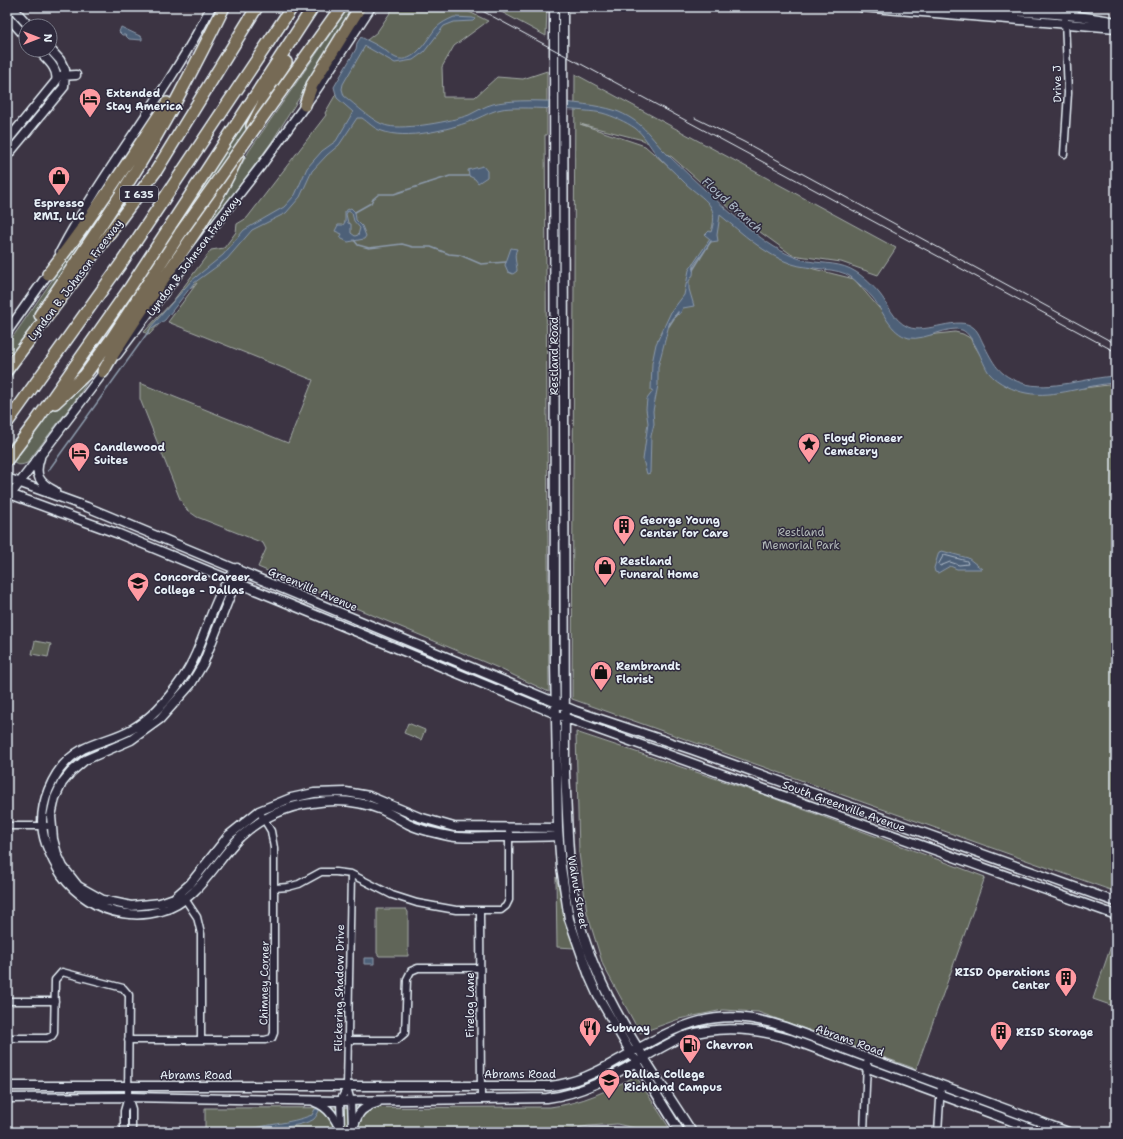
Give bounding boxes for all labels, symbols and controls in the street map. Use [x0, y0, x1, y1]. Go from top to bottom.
north arrow [18, 18, 58, 58]
text: N [40, 34, 55, 43]
street label: Drive J [1050, 65, 1065, 103]
hotel icon: Extended Stay America [77, 86, 103, 119]
place label: Extended Stay America [106, 86, 183, 114]
shop icon: Espresso RMI, LLC [46, 164, 72, 197]
water label: Floyd Branch [698, 173, 766, 237]
road number: I 635 [120, 186, 158, 202]
street label: Lyndon B Johnson Freeway [143, 193, 243, 319]
place label: Espresso RMI, LLC [34, 196, 85, 224]
street label: Lyndon B. Johnson Freeway [25, 216, 126, 344]
street label: Restland Road [547, 317, 562, 395]
place icon: Floyd Pioneer Cemetery [796, 431, 822, 464]
place label: Floyd Pioneer Cemetery [824, 431, 903, 459]
hotel icon: Candlewood Suites [66, 440, 92, 473]
place label: Candlewood Suites [94, 440, 165, 468]
building icon: George Young Center for Care [611, 513, 637, 546]
place label: George Young Center for Care [640, 513, 729, 541]
park label: Restland Memorial Park [762, 525, 840, 553]
shop icon: Restland Funeral Home [592, 554, 618, 587]
place label: Restland Funeral Home [620, 554, 699, 582]
street label: Greenville Avenue [266, 564, 360, 615]
school or university icon: Concorde Career College - Dallas [125, 570, 151, 603]
place label: Concorde Career College - Dallas [154, 570, 250, 598]
shop icon: Rembrandt Florist [588, 659, 614, 692]
place label: Rembrandt Florist [616, 659, 681, 687]
street label: South Greenville Avenue [780, 777, 908, 836]
street label: Walnut Street [564, 854, 591, 930]
street label: Flickering Shadow Drive [331, 924, 348, 1052]
street label: Chimney Corner [256, 941, 273, 1025]
place label: RISD Operations Center [955, 965, 1050, 993]
building icon: RISD Operations Center [1053, 965, 1079, 998]
street label: Firelog Lane [463, 972, 478, 1038]
restaurant icon: Subway [577, 1015, 603, 1048]
building icon: RISD Storage [988, 1019, 1014, 1052]
place label: Subway [606, 1021, 650, 1036]
street label: Abrams Road [813, 1021, 886, 1060]
place label: RISD Storage [1016, 1025, 1094, 1040]
fuel station icon: Chevron [677, 1032, 703, 1065]
place label: Chevron [706, 1038, 754, 1053]
street label: Abrams Road [484, 1067, 556, 1082]
school or university icon: Dallas College Richland Campus [596, 1067, 622, 1100]
place label: Dallas College Richland Campus [624, 1067, 722, 1095]
street label: Abrams Road [160, 1068, 232, 1083]

